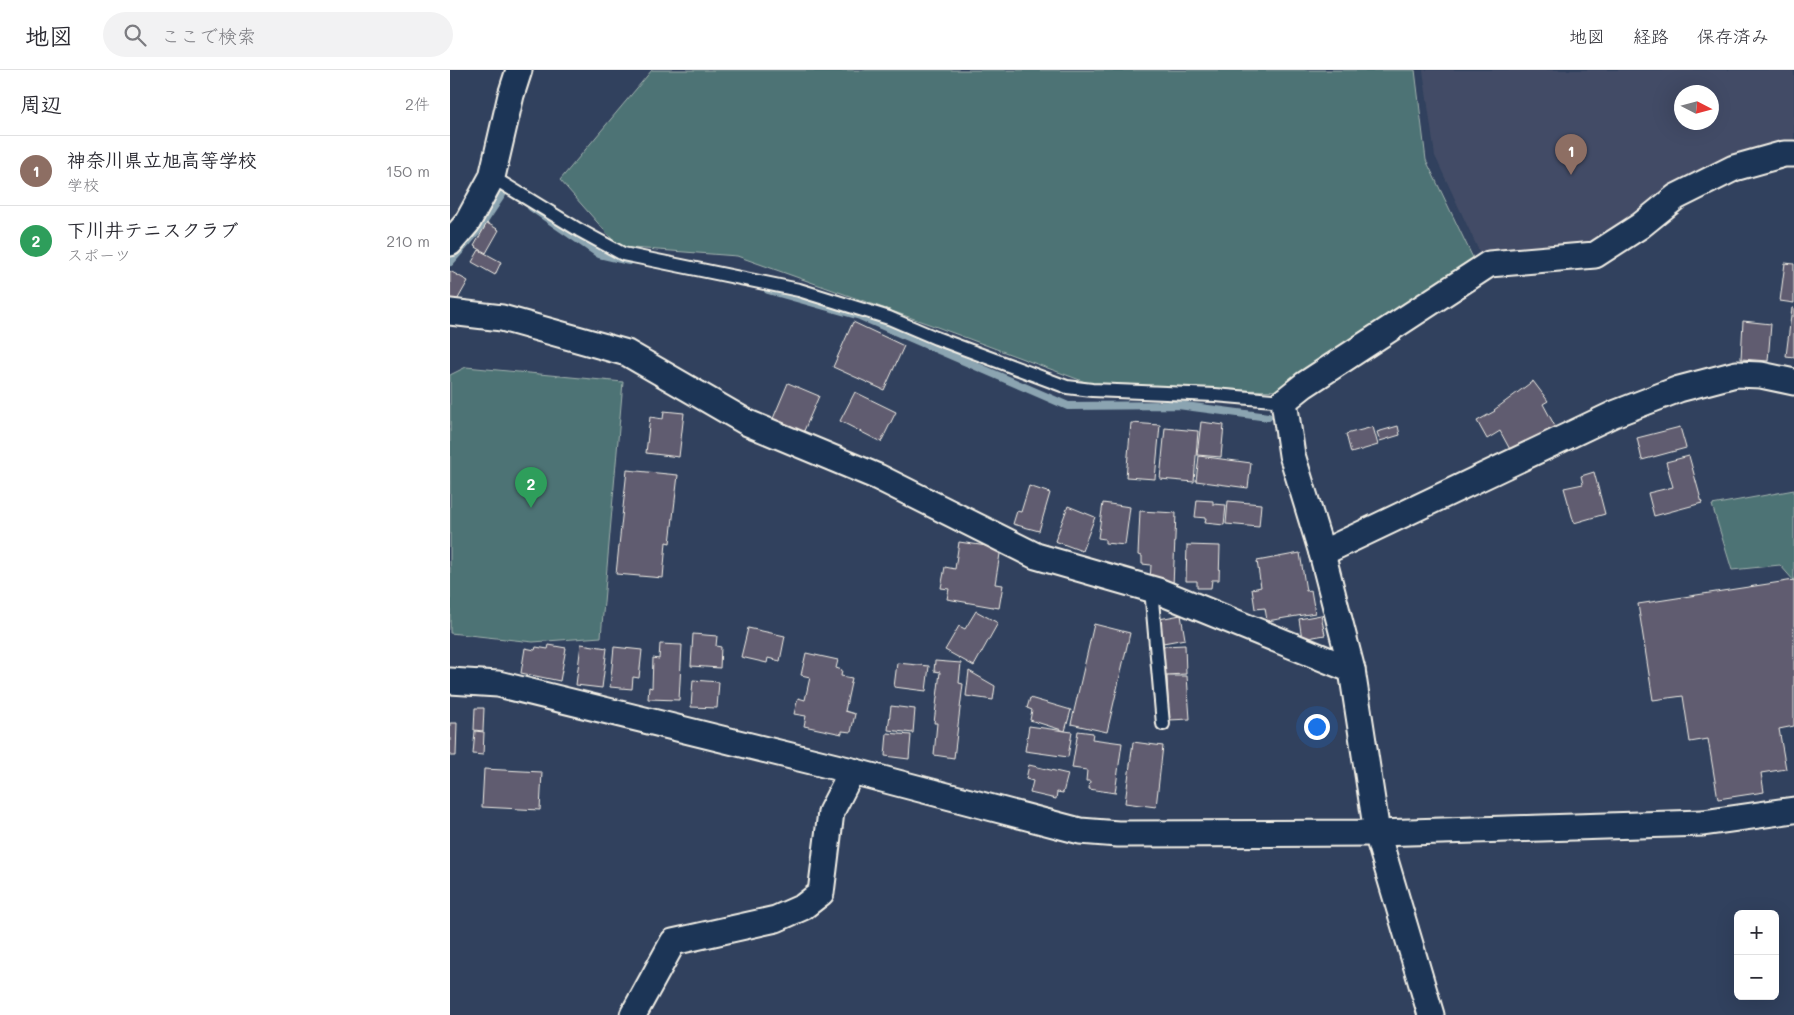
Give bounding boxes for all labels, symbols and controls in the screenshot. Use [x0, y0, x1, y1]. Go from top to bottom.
search box [103, 12, 453, 57]
text: 地図 [25, 20, 73, 51]
icon: search [121, 21, 149, 49]
text: ここで検索 [161, 23, 256, 48]
text: 地図 [1569, 24, 1605, 48]
text: 経路 [1633, 24, 1669, 48]
text: 保存済み [1697, 24, 1769, 48]
north arrow [1674, 85, 1719, 130]
text: 周辺 [20, 90, 62, 117]
text: 2件 [405, 93, 430, 114]
pin: 1 [1555, 134, 1587, 175]
text: 神奈川県立旭高等学校 [67, 147, 257, 172]
text: 1 [32, 160, 40, 181]
text: 150 m [386, 160, 430, 181]
text: 学校 [67, 174, 99, 195]
text: 下川井テニスクラブ [67, 217, 238, 242]
text: 2 [32, 230, 40, 251]
text: 210 m [386, 230, 430, 251]
text: スポーツ [67, 244, 131, 265]
pin: 2 [515, 467, 547, 508]
your location [1304, 714, 1330, 740]
map controls [1734, 910, 1779, 1000]
button: + [1734, 910, 1779, 955]
button: − [1734, 955, 1779, 1000]

